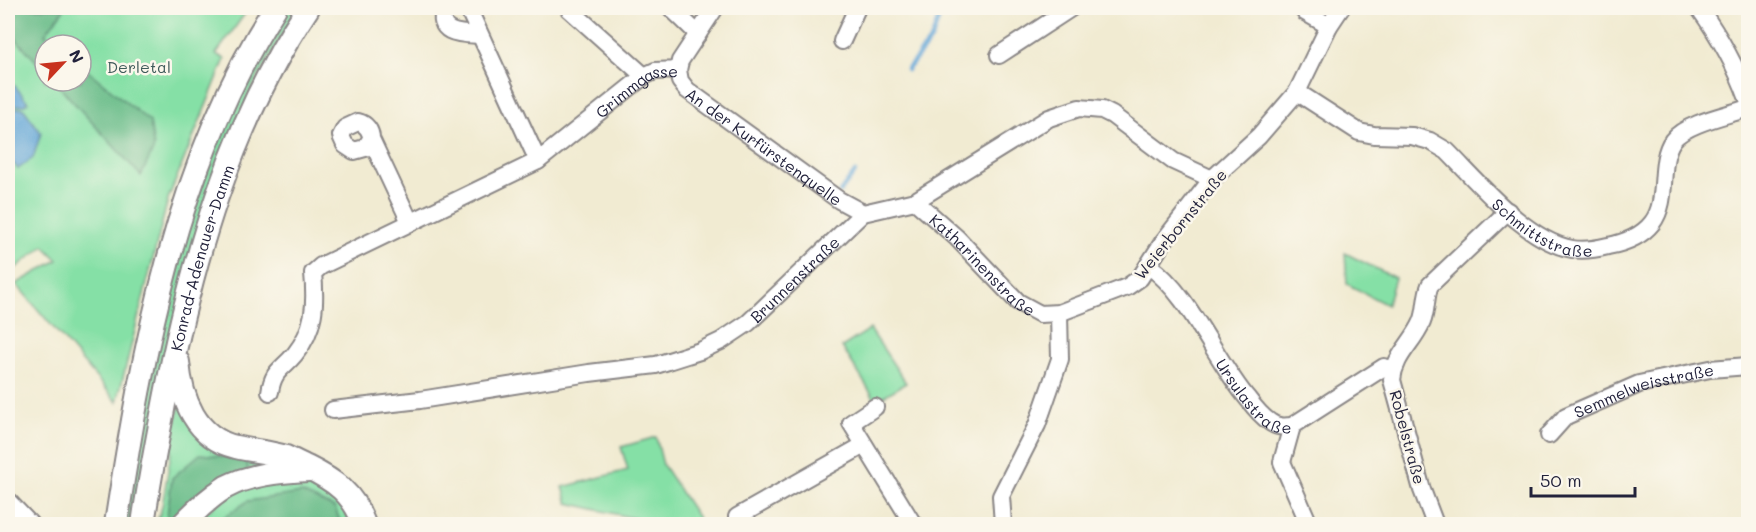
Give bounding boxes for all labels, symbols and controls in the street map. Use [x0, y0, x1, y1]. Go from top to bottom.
north arrow [33, 33, 93, 93]
text: N [65, 46, 89, 66]
park label: Derletal [107, 56, 171, 77]
street label: Grimmgasse [590, 60, 678, 122]
street label: An der Kurfürstenquelle [682, 82, 847, 210]
street label: Konrad-Adenauer-Damm [165, 161, 238, 353]
street label: Weierbornstraße [1129, 164, 1231, 284]
street label: Schmittstraße [1488, 193, 1593, 260]
street label: Katharinenstraße [926, 209, 1039, 320]
street label: Brunnenstraße [745, 231, 843, 327]
street label: Ursulastraße [1212, 354, 1292, 437]
street label: Semmelweisstraße [1570, 358, 1715, 422]
street label: Robelstraße [1385, 388, 1431, 486]
scale bar [1531, 460, 1634, 498]
text: 50 m [1540, 468, 1582, 492]

